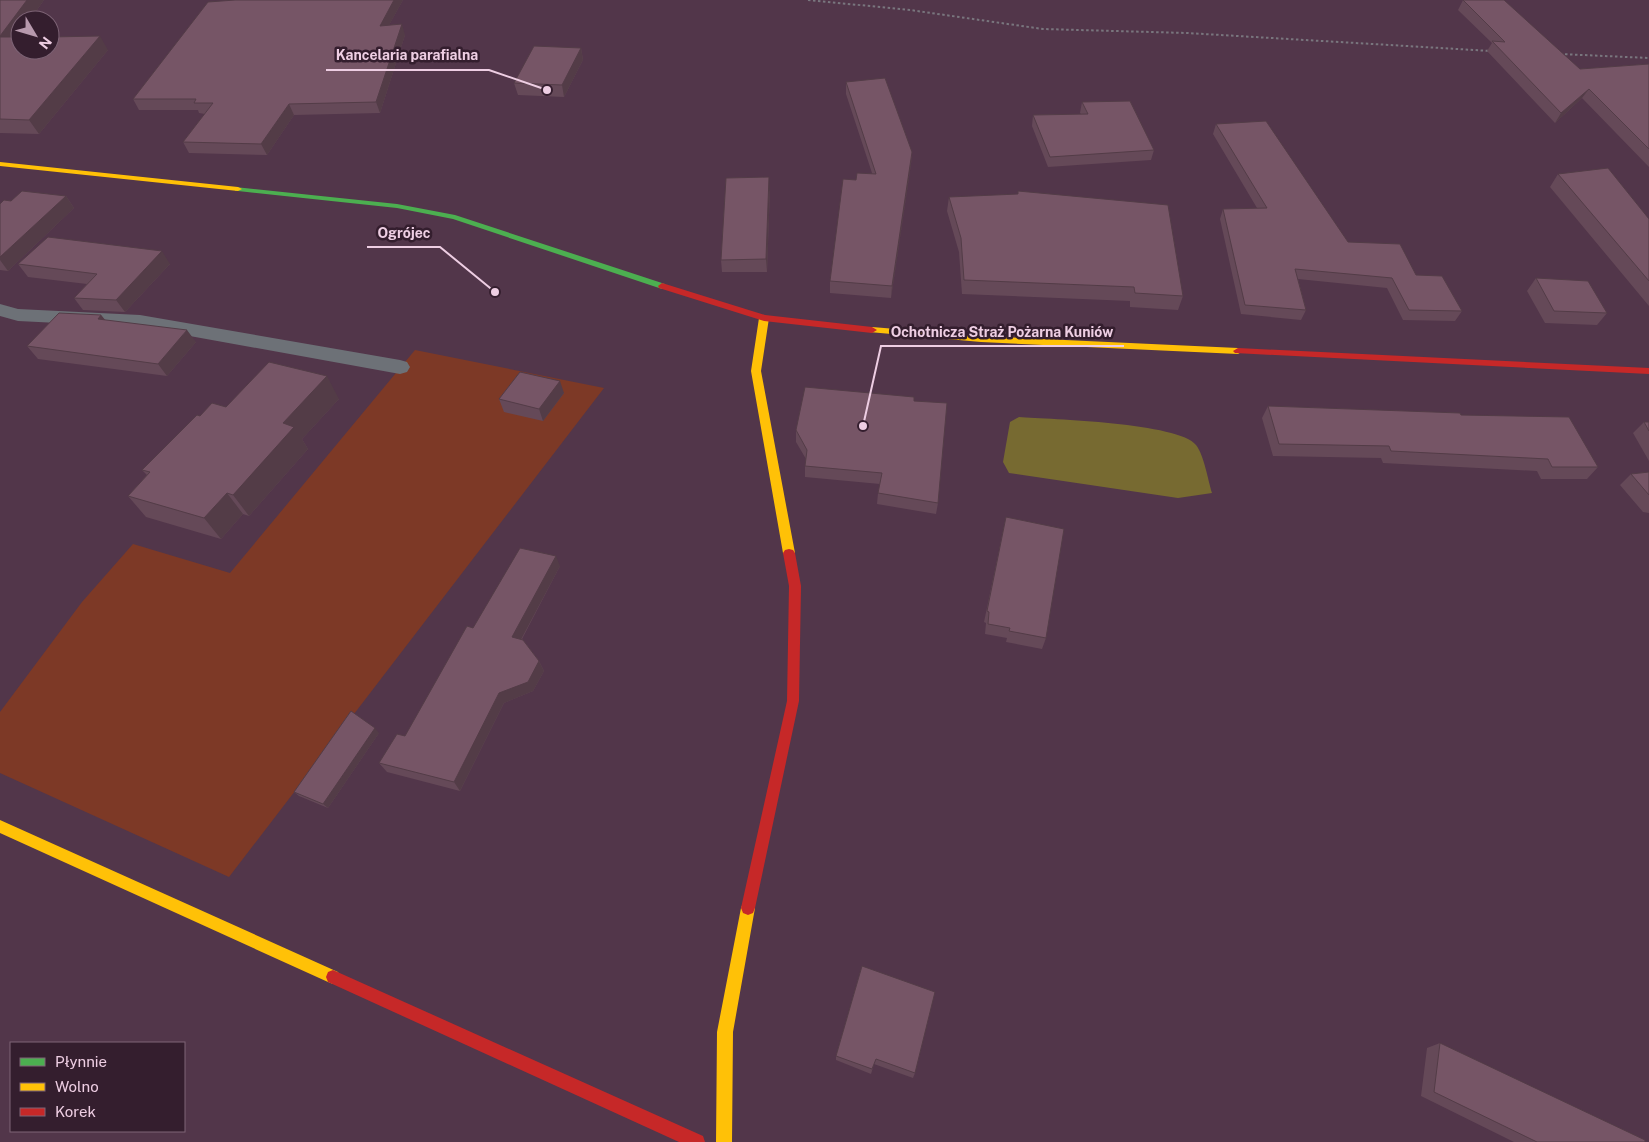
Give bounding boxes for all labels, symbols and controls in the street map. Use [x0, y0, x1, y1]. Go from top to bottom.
north arrow [10, 10, 60, 60]
text: N [36, 34, 55, 52]
callout: Kancelaria parafialna [326, 41, 489, 70]
text: Kancelaria parafialna [336, 47, 478, 63]
callout: Ogrójec [367, 218, 440, 247]
text: Ogrójec [378, 225, 431, 241]
callout: Ochotnicza Straż Pożarna Kuniów [881, 317, 1124, 346]
text: Ochotnicza Straż Pożarna Kuniów [891, 324, 1113, 340]
legend [10, 1042, 185, 1132]
text: Płynnie [55, 1053, 107, 1070]
text: Wolno [55, 1078, 99, 1095]
text: Korek [55, 1103, 96, 1120]

